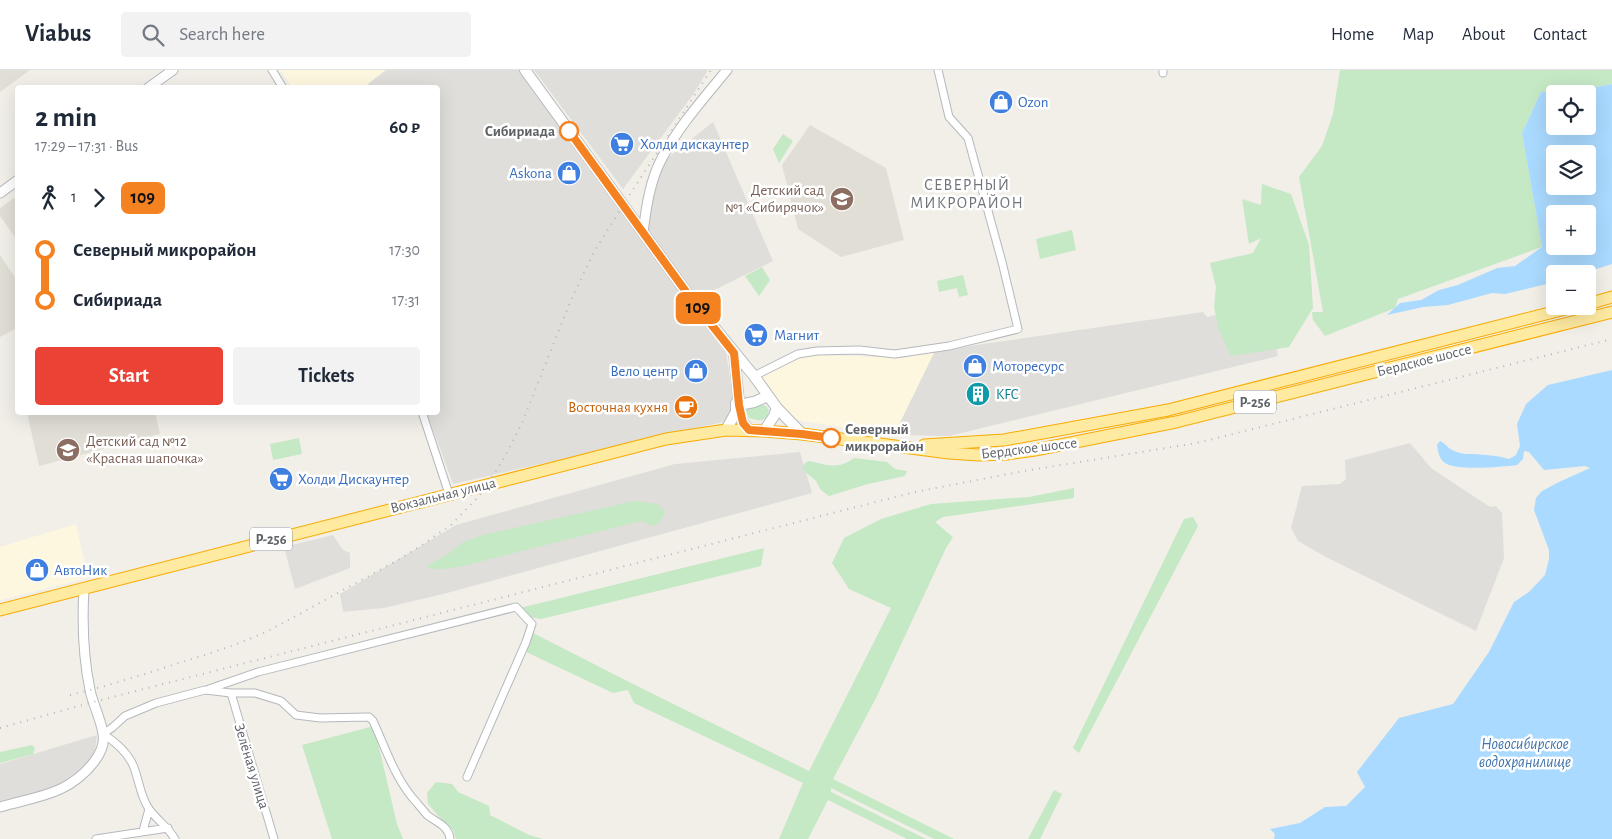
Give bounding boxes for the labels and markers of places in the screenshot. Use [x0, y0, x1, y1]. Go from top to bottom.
shop icon: Ozon [988, 89, 1014, 115]
place label: Ozon [1018, 95, 1048, 110]
marker: Сибириада [559, 121, 579, 141]
place label: Сибириада [485, 124, 555, 139]
supermarket icon: Холди дискаунтер [609, 131, 635, 157]
place label: Холди дискаунтер [640, 137, 749, 152]
shop icon: Askona [556, 160, 582, 186]
place label: Askona [509, 166, 552, 181]
place label: Детский сад №1 «Сибирячок» [725, 183, 824, 215]
school or university icon: Детский сад №1 «Сибирячок» [829, 186, 855, 212]
supermarket icon: Магнит [743, 322, 769, 348]
place label: Магнит [774, 328, 820, 343]
shop icon: Моторесурс [962, 353, 988, 379]
shop icon: Вело центр [683, 358, 709, 384]
place label: Моторесурс [992, 359, 1064, 374]
place label: Вело центр [610, 364, 678, 379]
building icon: KFC [965, 381, 991, 407]
place label: KFC [996, 387, 1019, 402]
cafe icon: Восточная кухня [673, 394, 699, 420]
place label: Восточная кухня [568, 400, 668, 415]
place label: Северный микрорайон [845, 422, 924, 454]
marker: Северный микрорайон [821, 428, 841, 448]
place label: Детский сад №12 «Красная шапочка» [86, 434, 204, 466]
school or university icon: Детский сад №12 «Красная шапочка» [55, 437, 81, 463]
supermarket icon: Холди Дискаунтер [268, 466, 294, 492]
place label: Холди Дискаунтер [298, 472, 410, 487]
shop icon: АвтоНик [24, 557, 50, 583]
place label: АвтоНик [54, 563, 107, 578]

